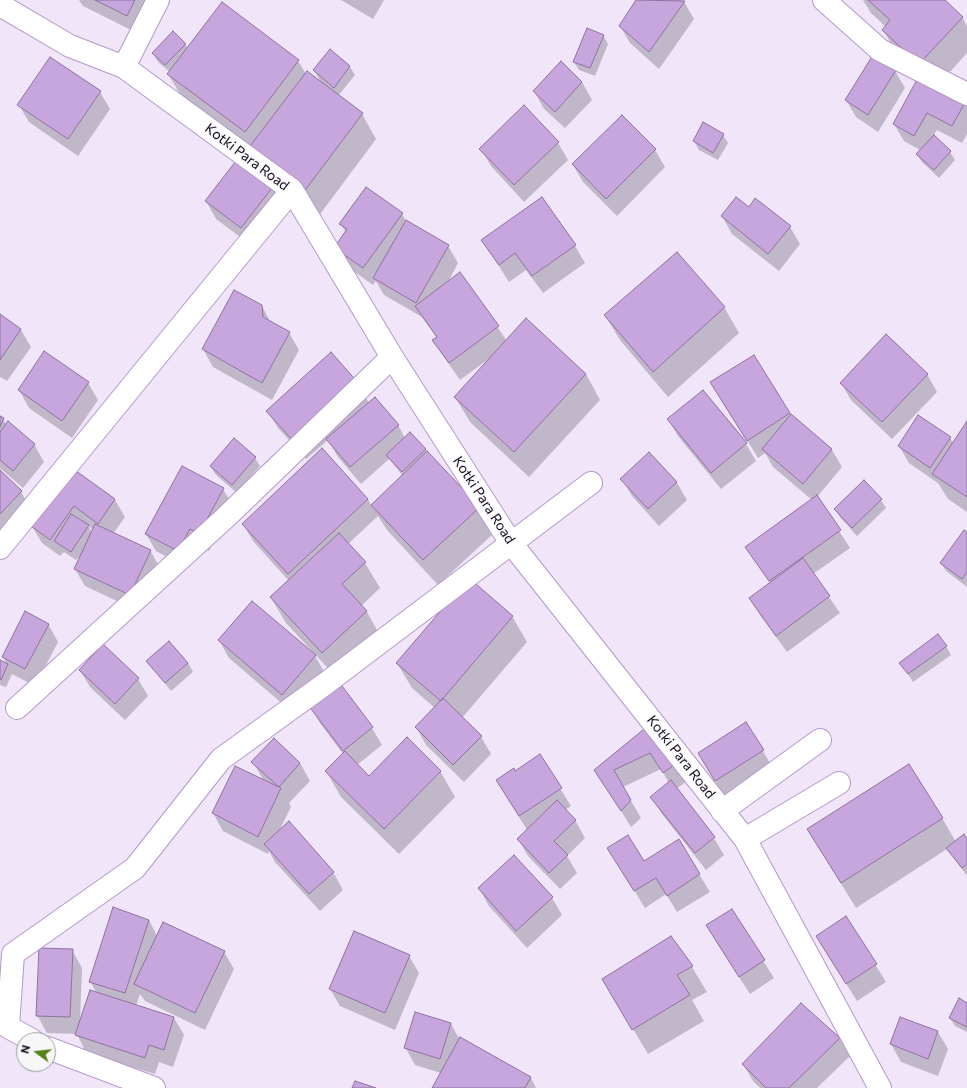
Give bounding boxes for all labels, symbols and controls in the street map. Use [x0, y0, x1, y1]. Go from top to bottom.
street label: Kotki Para Road [202, 120, 292, 194]
street label: Kotki Para Road [449, 453, 519, 547]
street label: Kotki Para Road [643, 712, 719, 802]
north arrow [16, 1032, 56, 1072]
text: N [18, 1043, 32, 1055]

